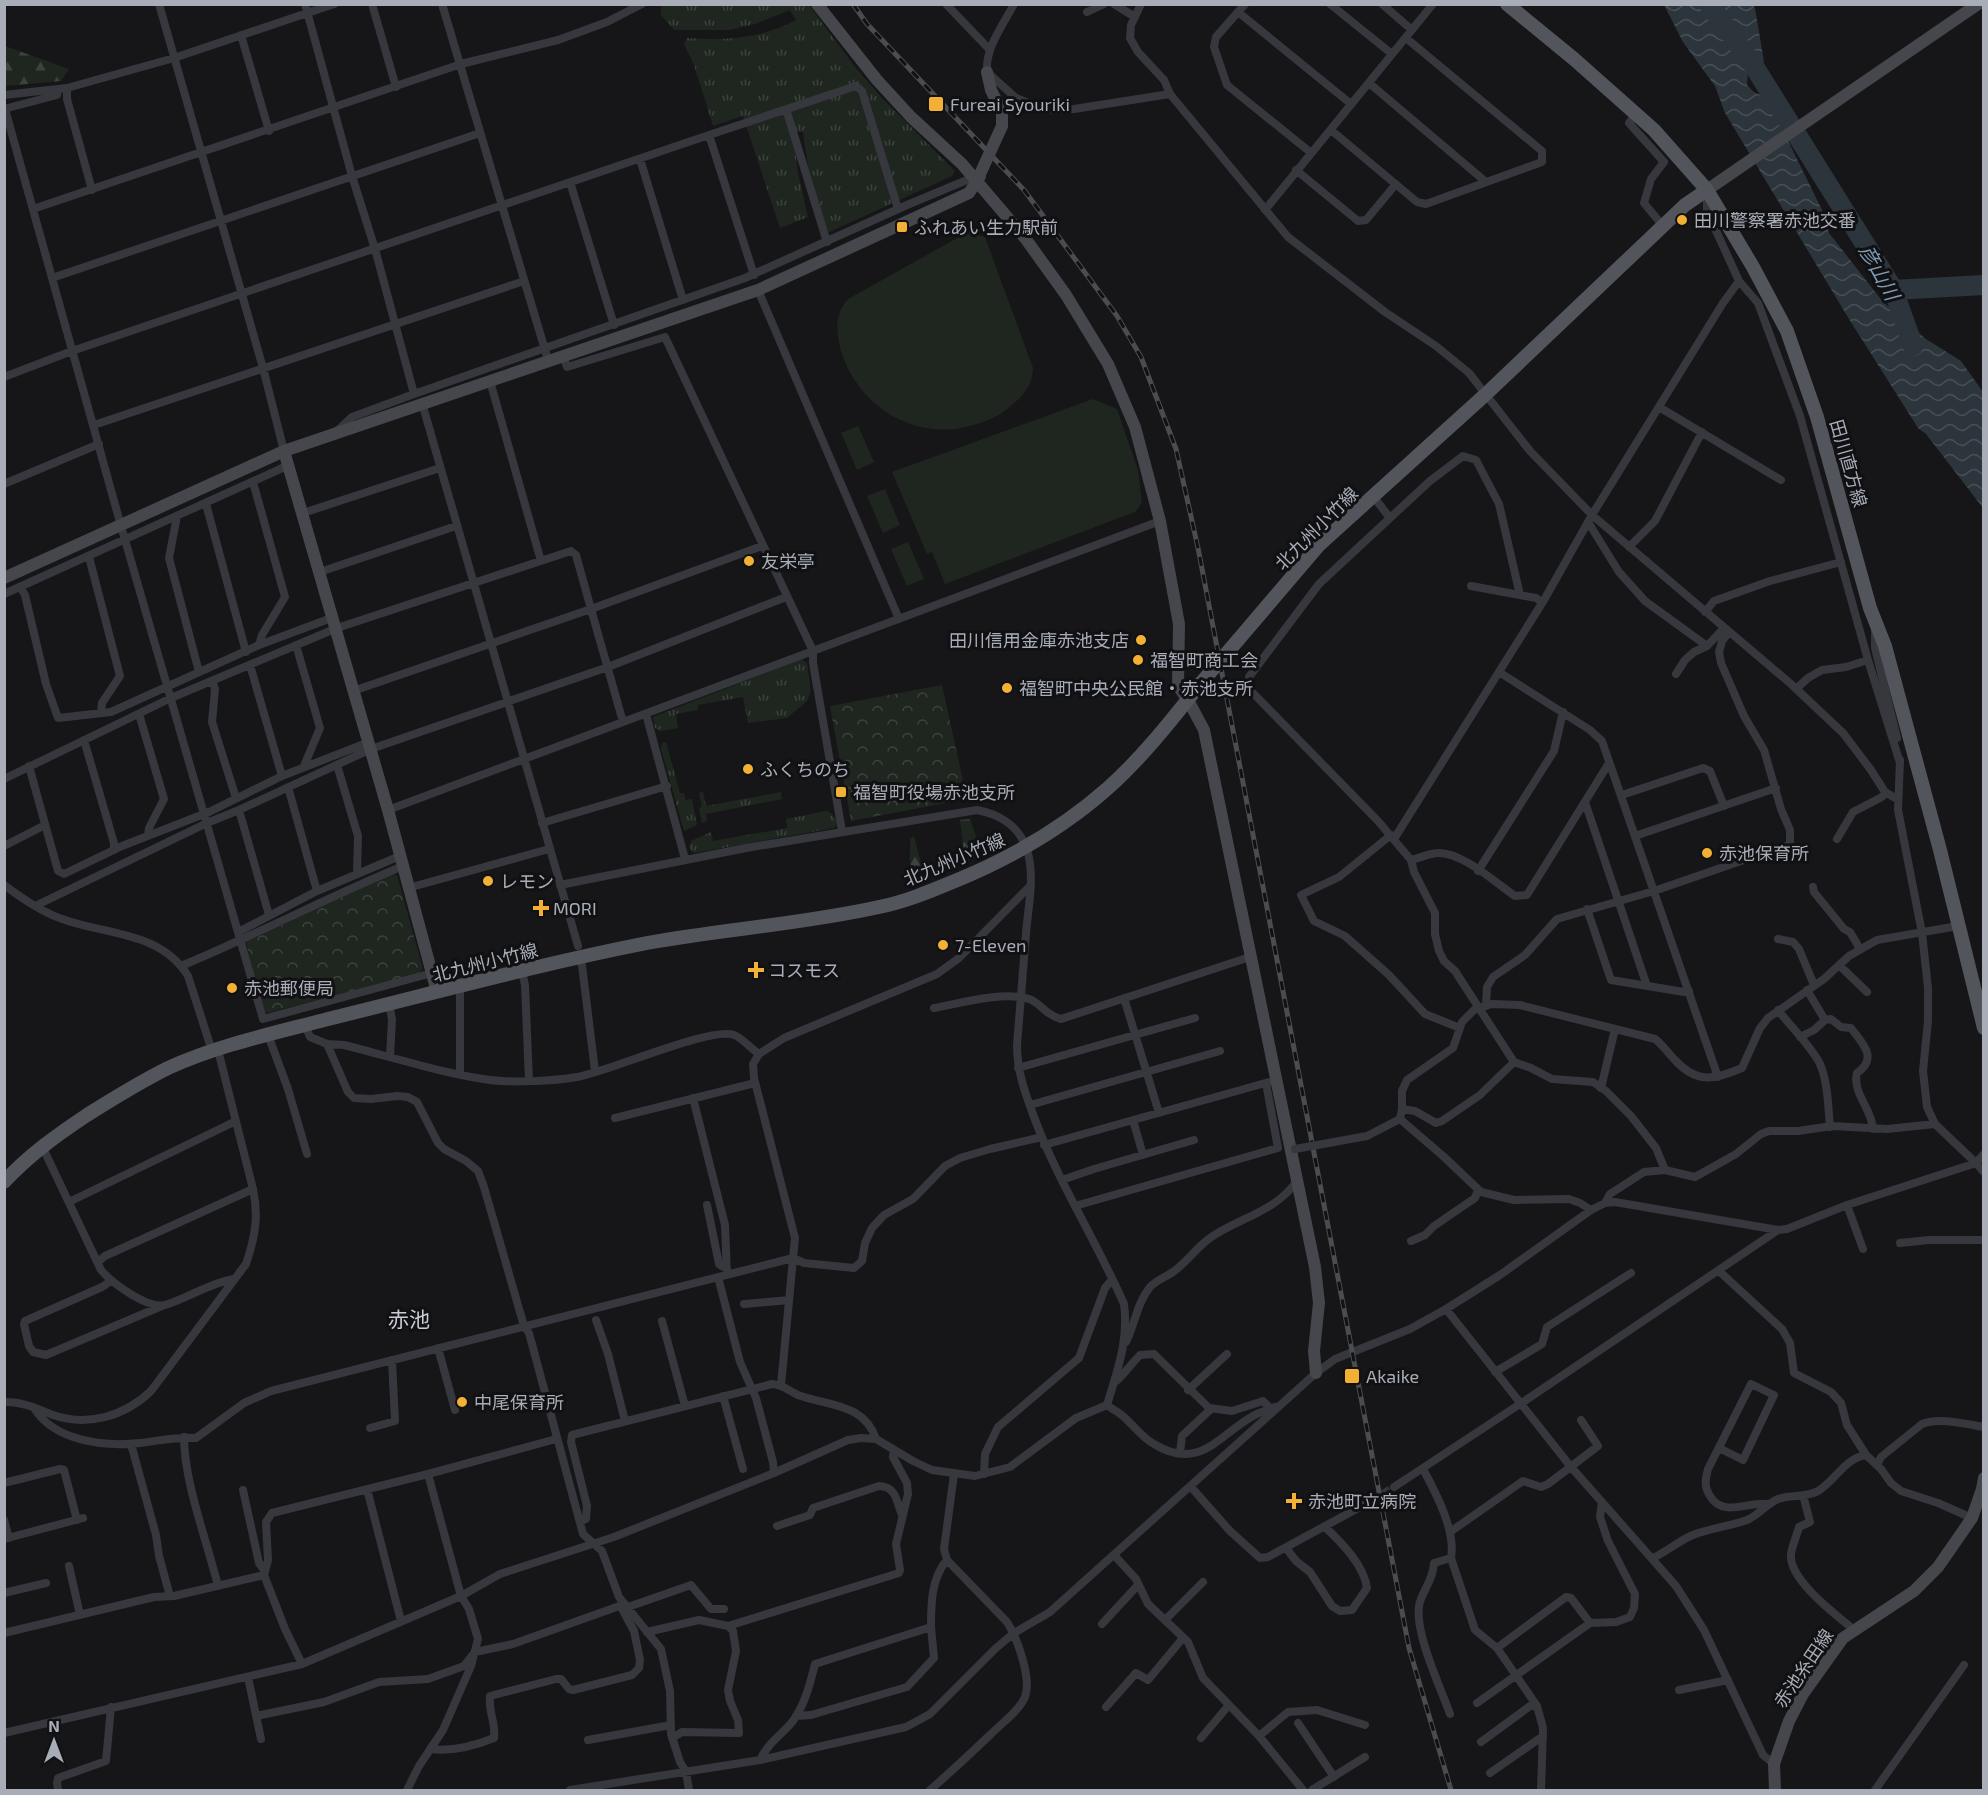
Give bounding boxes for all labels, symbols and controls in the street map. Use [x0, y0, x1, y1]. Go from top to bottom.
place label: Fureai Syouriki [950, 93, 1070, 115]
marker: Fureai Syouriki [927, 95, 945, 113]
place label: 田川警察署赤池交番 [1694, 209, 1856, 231]
marker: 田川警察署赤池交番 [1675, 213, 1689, 227]
place label: ふれあい生力駅前 [914, 216, 1058, 238]
marker: ふれあい生力駅前 [895, 220, 909, 234]
water label: 彦山川 [1855, 240, 1906, 306]
street label: 田川直方線 [1826, 417, 1872, 509]
street label: 北九州小竹線 [1270, 482, 1362, 574]
place label: 友栄亭 [761, 550, 815, 572]
marker: 友栄亭 [742, 554, 756, 568]
place label: 田川信用金庫赤池支店 [949, 629, 1129, 651]
marker: 田川信用金庫赤池支店 [1134, 633, 1148, 647]
place label: 福智町商工会 [1150, 649, 1258, 671]
marker: 福智町商工会 [1131, 653, 1145, 667]
place label: 福智町中央公民館・赤池支所 [1019, 677, 1253, 699]
marker: 福智町中央公民館・赤池支所 [1000, 681, 1014, 695]
place label: ふくちのち [760, 758, 850, 780]
marker: ふくちのち [741, 762, 755, 776]
place label: 福智町役場赤池支所 [853, 781, 1015, 803]
marker: 福智町役場赤池支所 [834, 785, 848, 799]
street label: 北九州小竹線 [900, 828, 1008, 890]
place label: 赤池保育所 [1719, 842, 1809, 864]
marker: 赤池保育所 [1700, 846, 1714, 860]
place label: レモン [500, 870, 554, 892]
marker: レモン [481, 874, 495, 888]
place label: MORI [553, 897, 597, 919]
marker: MORI [534, 901, 548, 915]
place label: 7-Eleven [955, 934, 1027, 956]
street label: 北九州小竹線 [430, 938, 540, 986]
marker: 7-Eleven [936, 938, 950, 952]
place label: コスモス [768, 959, 840, 981]
marker: コスモス [749, 963, 763, 977]
place label: 赤池郵便局 [244, 977, 334, 999]
marker: 赤池郵便局 [225, 981, 239, 995]
district label: 赤池 [388, 1306, 430, 1331]
place label: Akaike [1366, 1365, 1419, 1387]
marker: Akaike [1343, 1367, 1361, 1385]
place label: 中尾保育所 [474, 1391, 564, 1413]
marker: 中尾保育所 [455, 1395, 469, 1409]
place label: 赤池町立病院 [1308, 1490, 1416, 1512]
marker: 赤池町立病院 [1285, 1492, 1303, 1510]
street label: 赤池糸田線 [1769, 1625, 1837, 1711]
north arrow [24, 1711, 84, 1771]
text: N [48, 1716, 60, 1735]

